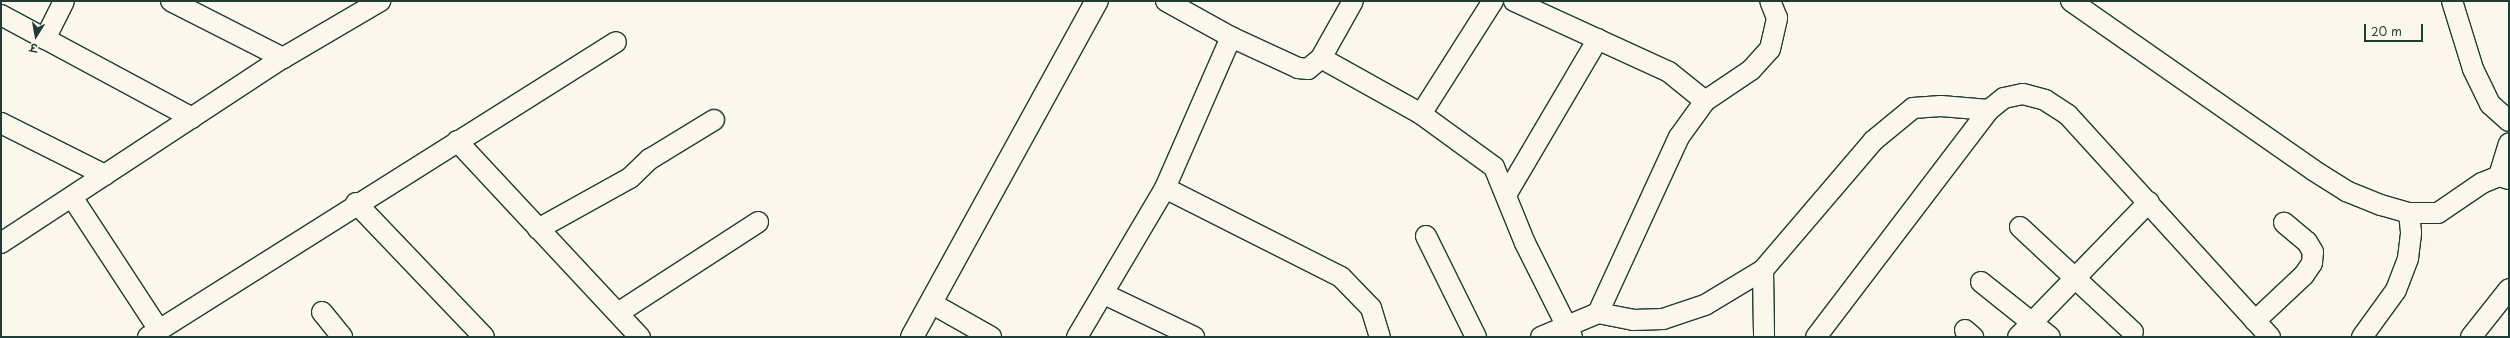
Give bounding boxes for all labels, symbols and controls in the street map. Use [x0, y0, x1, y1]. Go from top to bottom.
north arrow [16, 16, 56, 56]
scale bar [2366, 16, 2425, 42]
text: 20 m [2371, 22, 2402, 40]
text: उ [28, 39, 39, 57]

